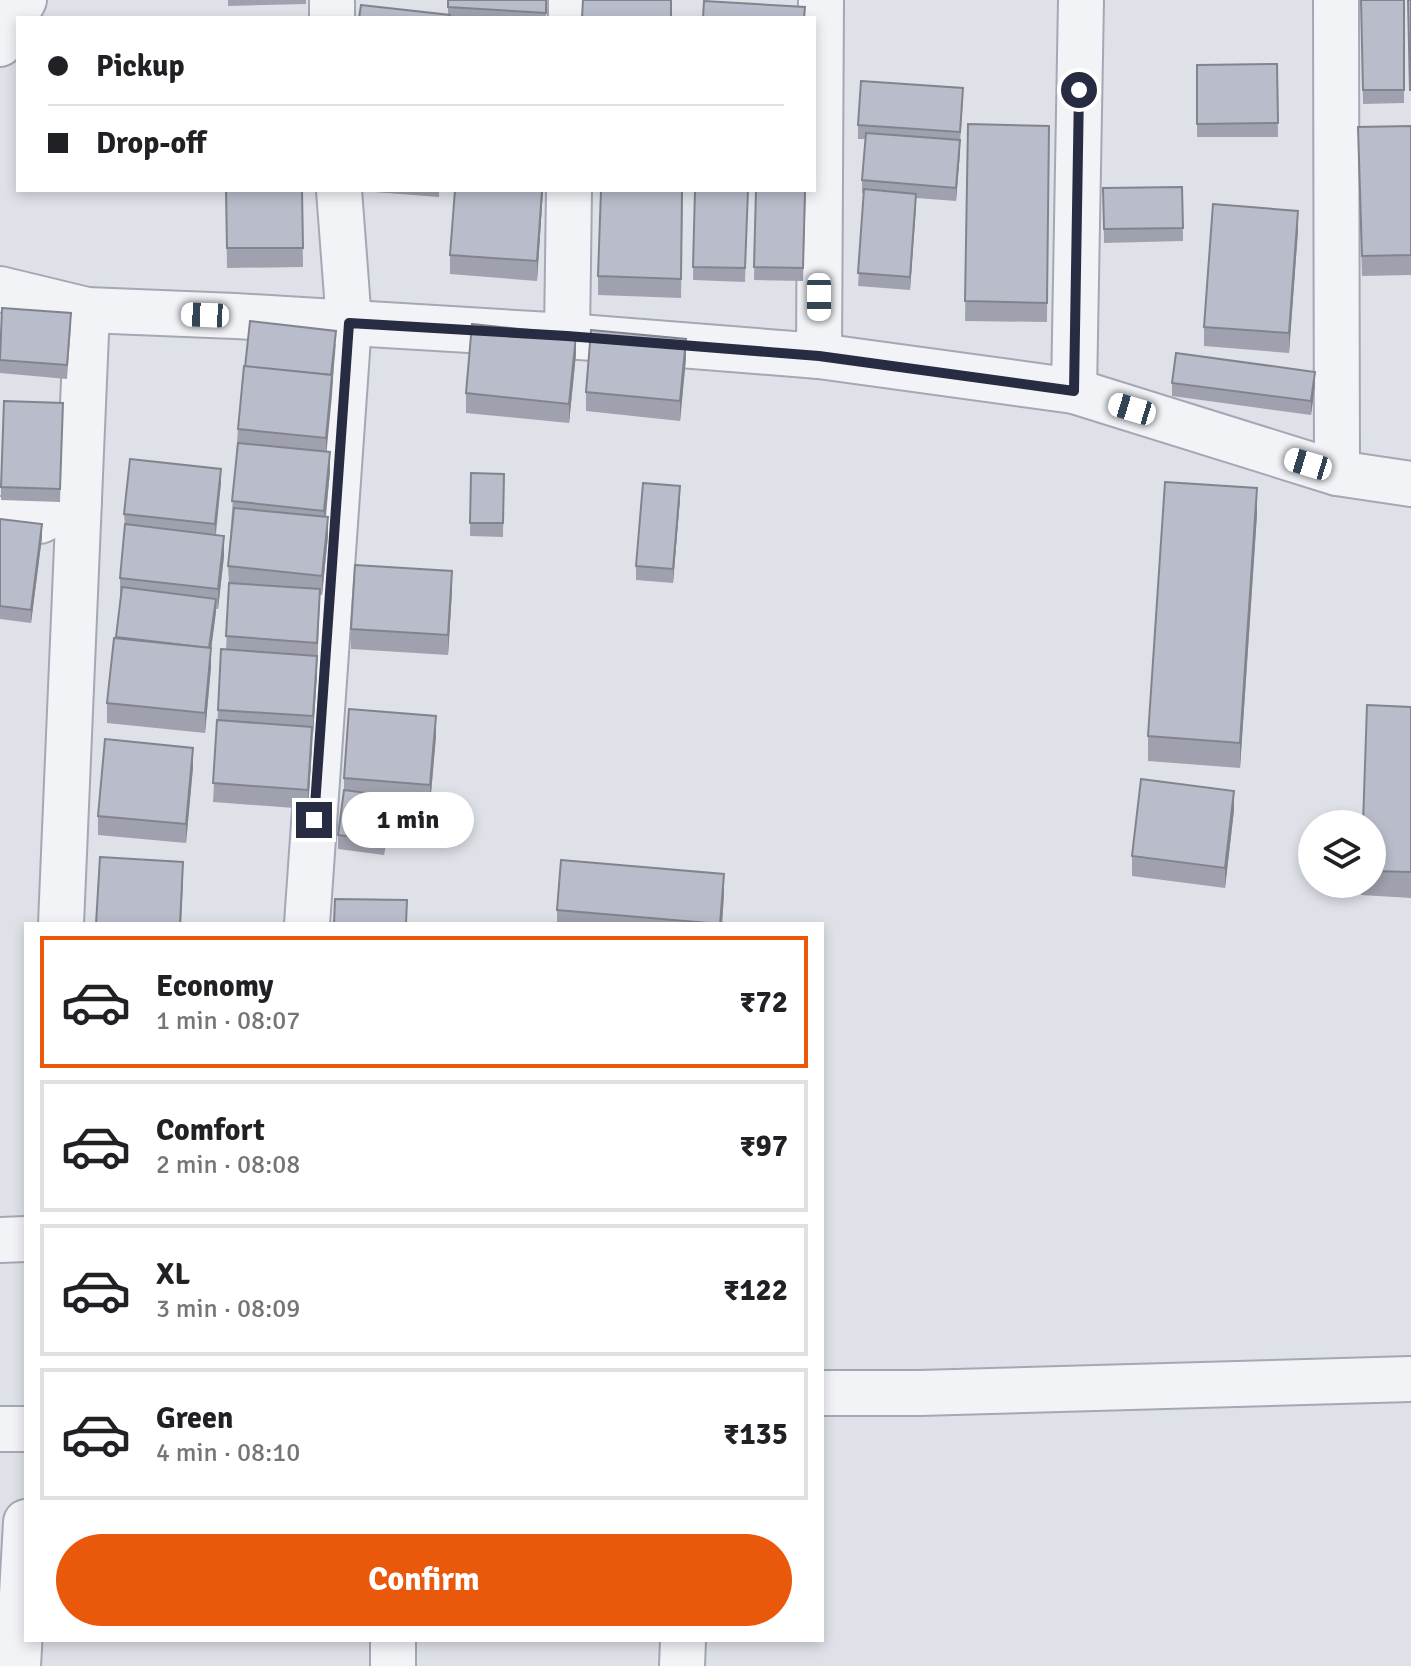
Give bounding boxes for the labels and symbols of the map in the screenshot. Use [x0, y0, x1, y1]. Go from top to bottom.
route start [1061, 72, 1097, 108]
car [807, 273, 831, 321]
car [181, 302, 229, 328]
car [1106, 391, 1158, 427]
car [1282, 446, 1334, 482]
callout: 1 min [342, 792, 474, 848]
route end [296, 802, 332, 838]

